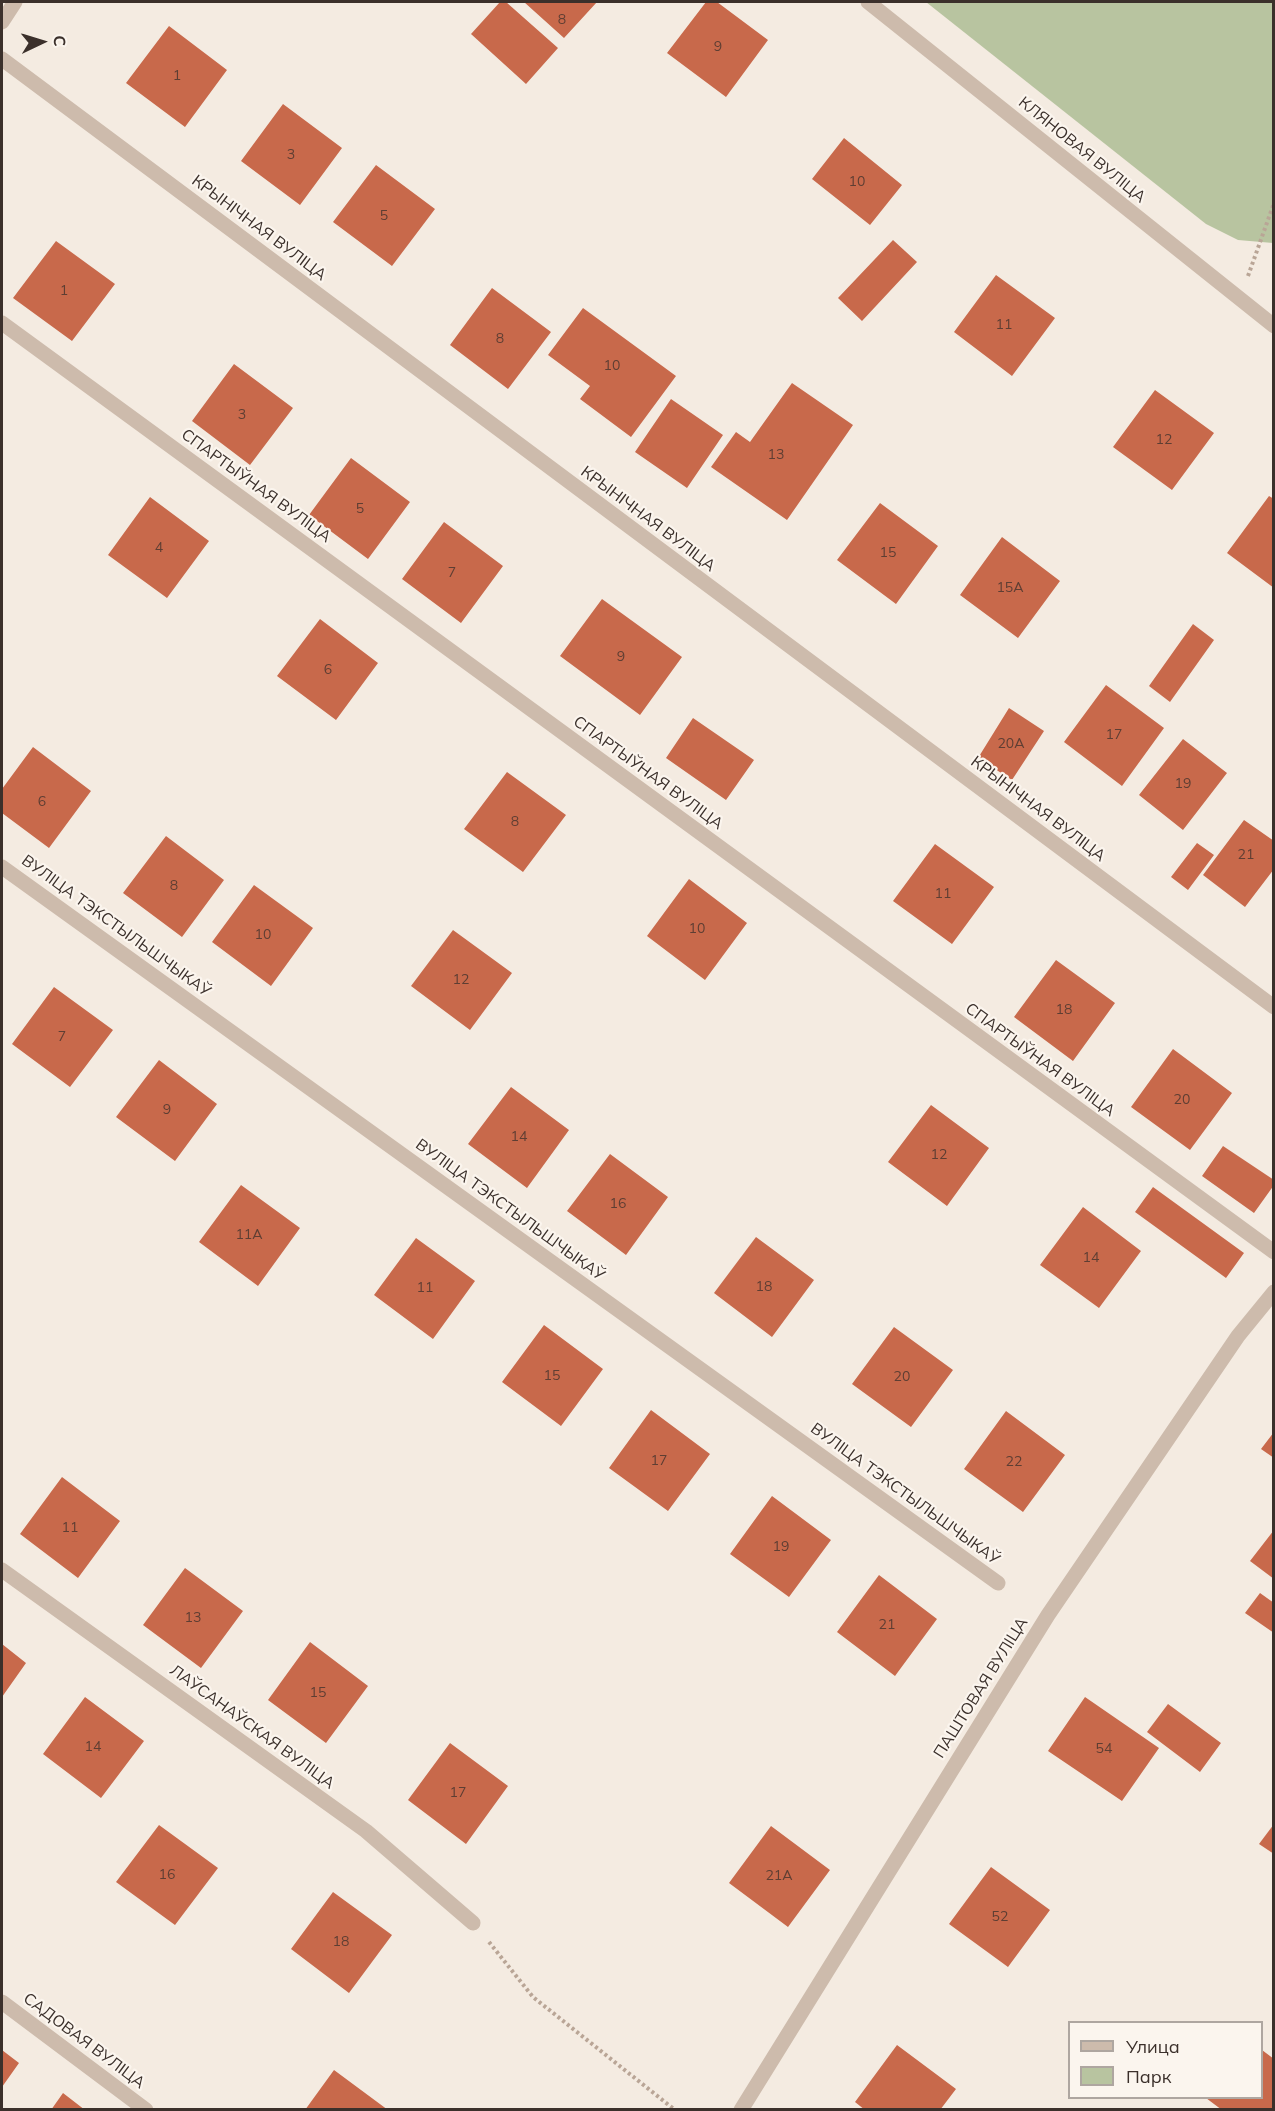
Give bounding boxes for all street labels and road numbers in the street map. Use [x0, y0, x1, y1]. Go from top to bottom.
street label: КЛЯНОВАЯ ВУЛІЦА [1015, 93, 1149, 207]
street label: КРЫНІЧНАЯ ВУЛІЦА [188, 171, 330, 285]
street label: СПАРТЫЎНАЯ ВУЛІЦА [177, 425, 335, 547]
street label: КРЫНІЧНАЯ ВУЛІЦА [577, 462, 719, 576]
street label: СПАРТЫЎНАЯ ВУЛІЦА [569, 712, 727, 834]
street label: КРЫНІЧНАЯ ВУЛІЦА [967, 752, 1109, 866]
street label: ВУЛІЦА ТЭКСТЫЛЬШЧЫКАЎ [18, 851, 214, 1001]
street label: СПАРТЫЎНАЯ ВУЛІЦА [961, 999, 1119, 1121]
street label: ВУЛІЦА ТЭКСТЫЛЬШЧЫКАЎ [412, 1135, 608, 1285]
street label: ВУЛІЦА ТЭКСТЫЛЬШЧЫКАЎ [807, 1419, 1003, 1569]
street label: ПАШТОВАЯ ВУЛІЦА [930, 1614, 1032, 1762]
street label: ЛАЎСАНАЎСКАЯ ВУЛІЦА [166, 1661, 338, 1793]
street label: САДОВАЯ ВУЛІЦА [19, 1989, 149, 2093]

